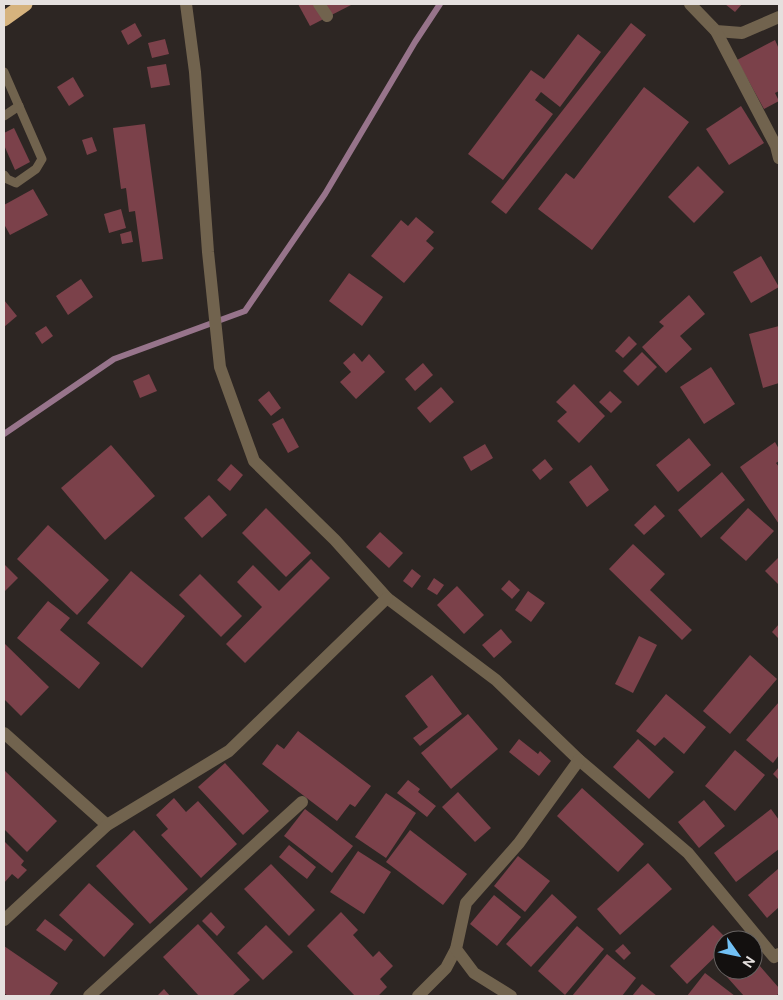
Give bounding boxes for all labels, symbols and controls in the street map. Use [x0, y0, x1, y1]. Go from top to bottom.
north arrow [713, 930, 763, 980]
text: N [739, 953, 759, 971]

